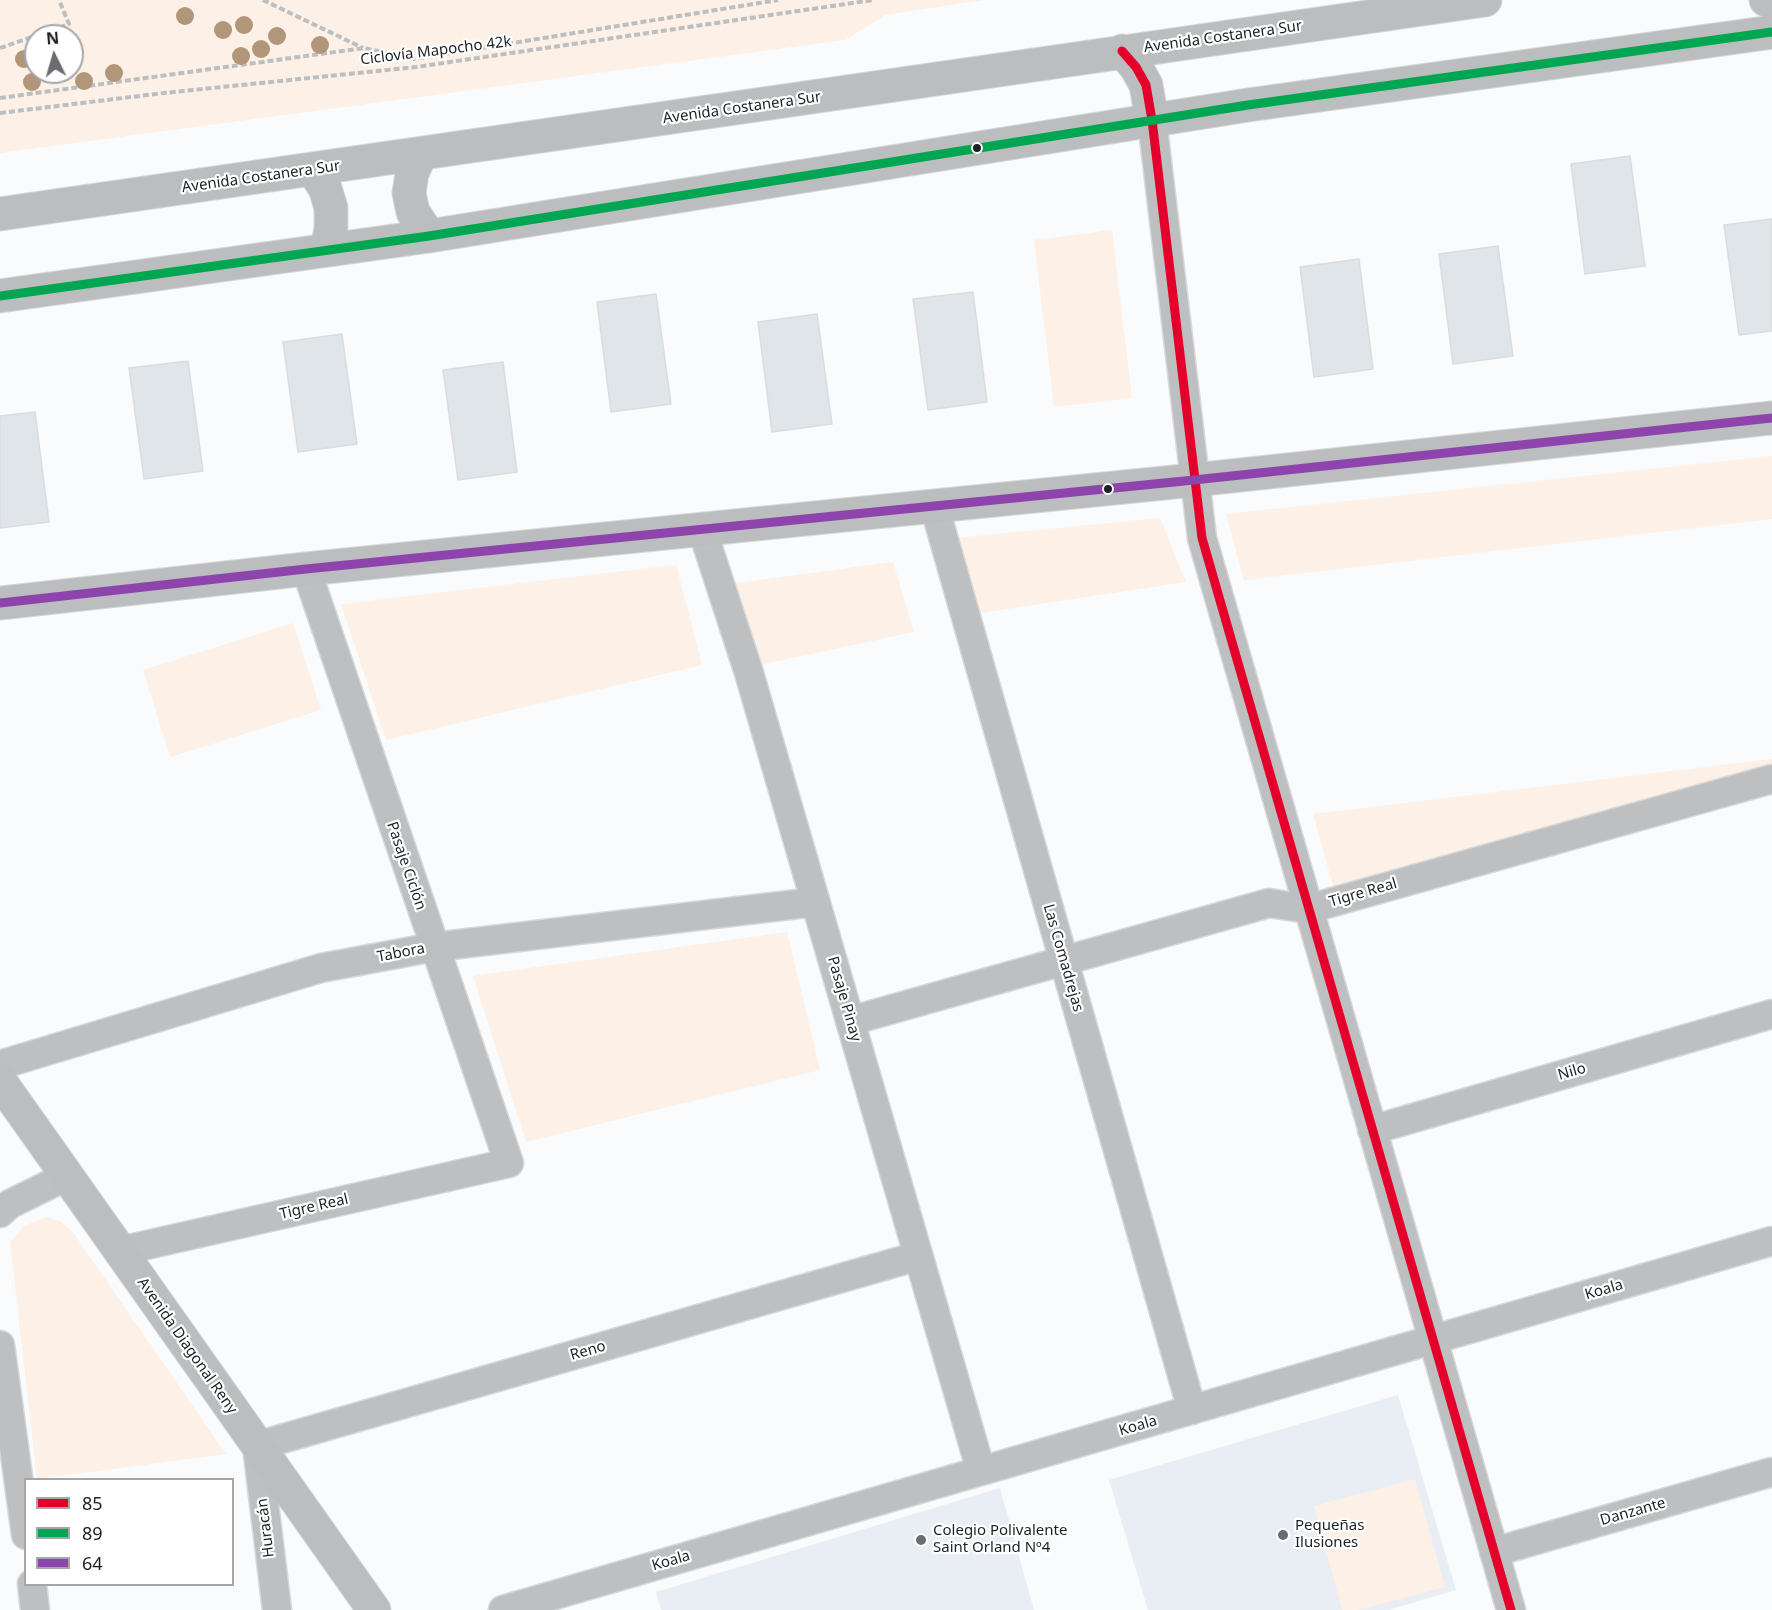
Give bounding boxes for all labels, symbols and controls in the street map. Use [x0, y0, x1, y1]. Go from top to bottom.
street label: Avenida Costanera Sur [1143, 17, 1303, 57]
north arrow [24, 24, 84, 84]
text: N [45, 27, 60, 50]
street label: Ciclovía Mapocho 42k [360, 33, 512, 69]
street label: Avenida Costanera Sur [662, 88, 822, 128]
unlabelled marker [971, 142, 983, 154]
street label: Avenida Costanera Sur [181, 157, 341, 197]
unlabelled marker [1102, 483, 1114, 495]
street label: Pasaje Ciclón [383, 820, 429, 912]
street label: Tigre Real [1327, 875, 1399, 911]
street label: Las Comadrejas [1039, 902, 1087, 1014]
street label: Tabora [376, 940, 426, 966]
street label: Pasaje Pinay [823, 954, 865, 1044]
street label: Nilo [1556, 1059, 1588, 1085]
street label: Tigre Real [278, 1190, 350, 1224]
street label: Avenida Diagonal Reny [133, 1274, 241, 1418]
street label: Koala [1583, 1276, 1625, 1304]
street label: Reno [568, 1337, 608, 1365]
street label: Koala [1117, 1412, 1159, 1440]
legend [24, 1478, 234, 1586]
text: 85 [82, 1491, 103, 1515]
street label: Danzante [1598, 1494, 1668, 1530]
street label: Huracán [253, 1497, 279, 1559]
place label: Pequeñas Ilusiones [1295, 1517, 1364, 1552]
text: 89 [82, 1521, 103, 1545]
place label: Colegio Polivalente Saint Orland Nº4 [933, 1522, 1067, 1557]
marker: Pequeñas Ilusiones [1276, 1528, 1290, 1542]
marker: Colegio Polivalente Saint Orland Nº4 [914, 1533, 928, 1547]
street label: Koala [650, 1547, 692, 1575]
text: 64 [82, 1551, 103, 1575]

